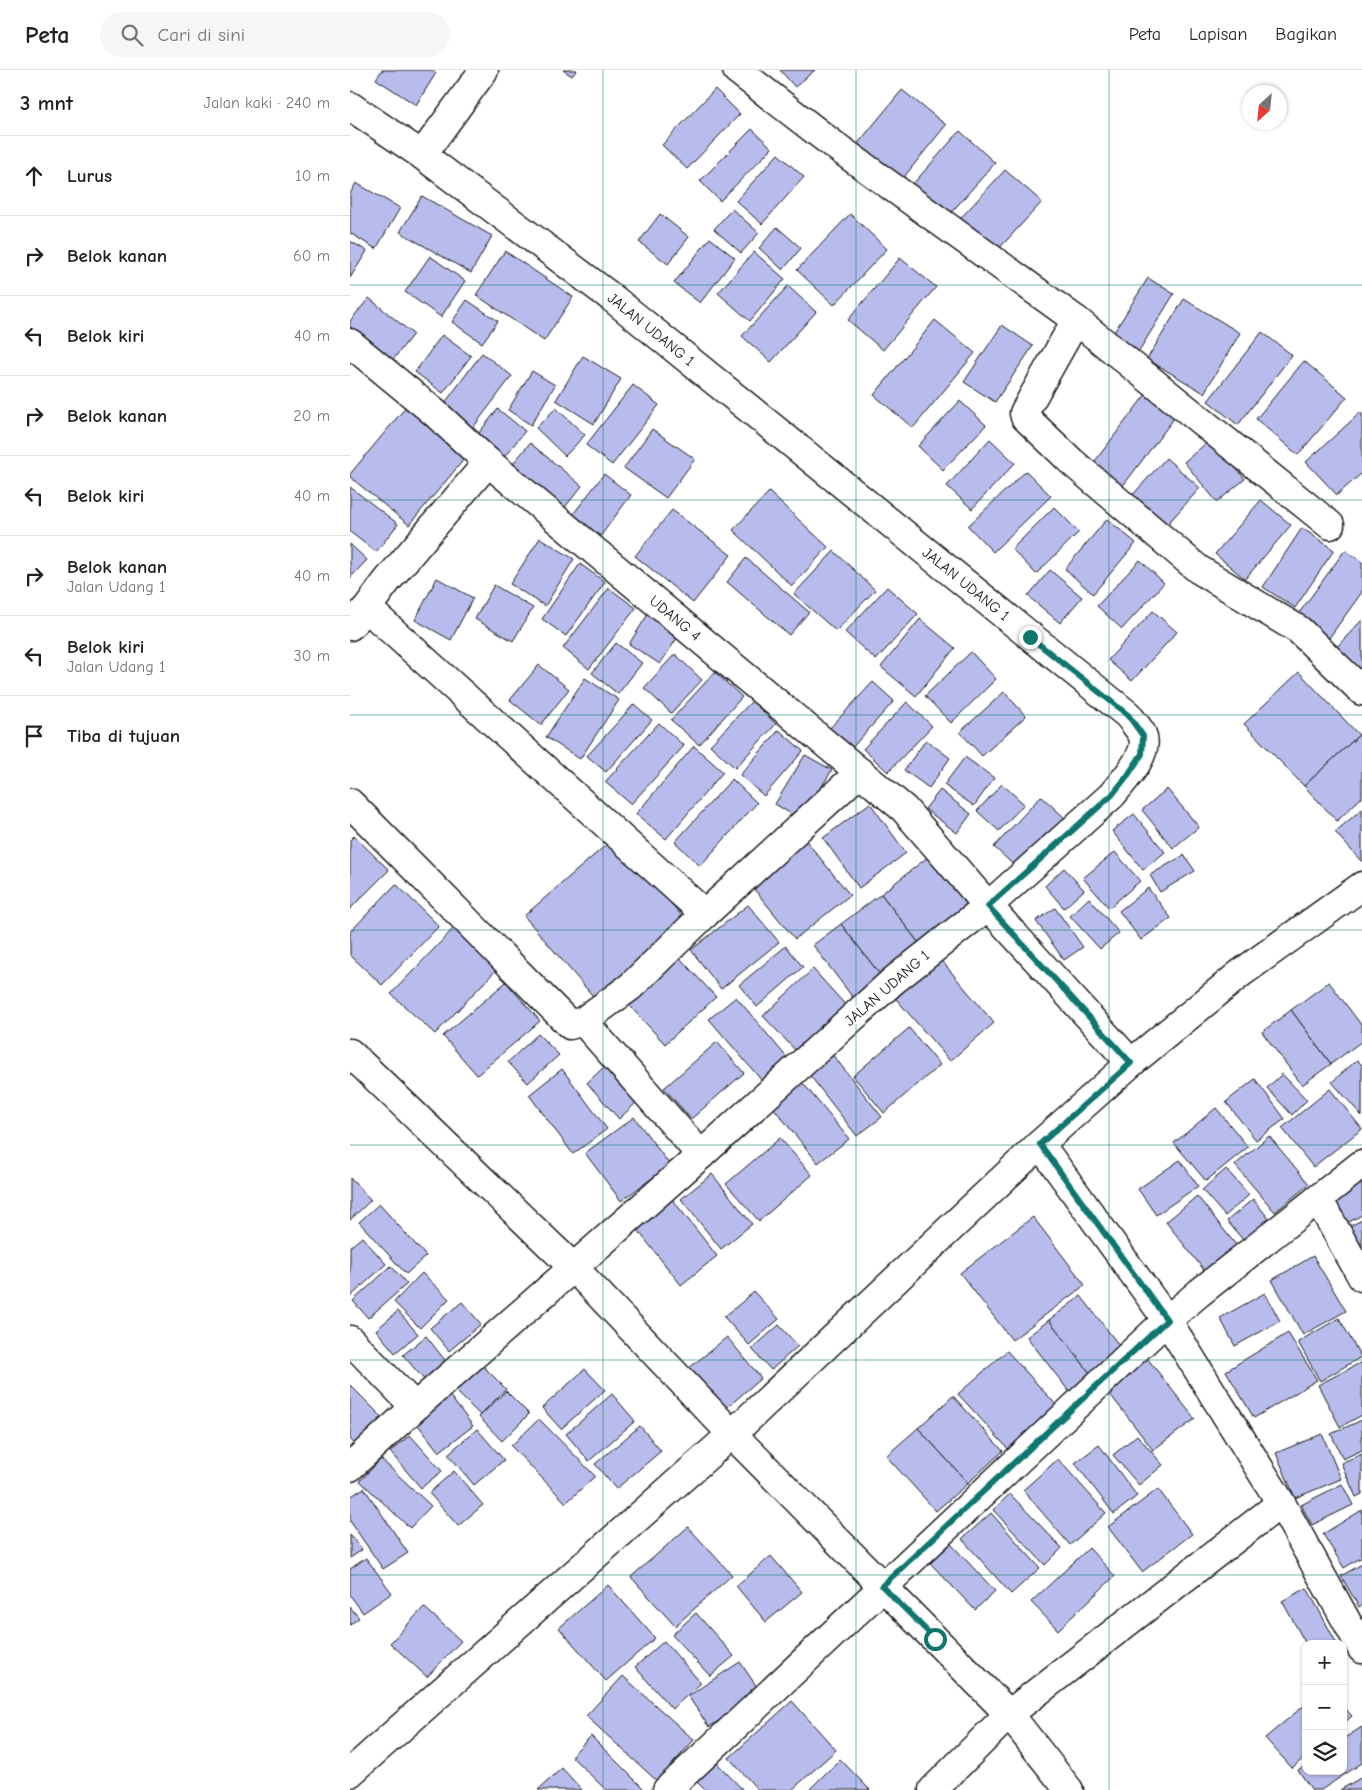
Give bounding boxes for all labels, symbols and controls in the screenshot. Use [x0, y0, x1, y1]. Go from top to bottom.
search box [100, 12, 450, 57]
text: Peta [25, 21, 70, 49]
icon: search [118, 21, 146, 49]
text: Cari di sini [158, 24, 245, 46]
text: Peta [1129, 24, 1161, 45]
text: Lapisan [1189, 24, 1247, 45]
text: Bagikan [1275, 24, 1337, 45]
north arrow [1242, 85, 1287, 130]
text: 3 mnt [20, 91, 73, 115]
text: Jalan kaki · 240 m [204, 94, 330, 112]
icon: ahead [20, 162, 48, 190]
text: Lurus [67, 165, 112, 187]
text: 10 m [295, 167, 330, 185]
icon: right [20, 242, 48, 270]
text: Belok kanan [67, 245, 167, 267]
text: 60 m [293, 247, 330, 265]
street label: JALAN UDANG 1 [604, 289, 698, 370]
icon: left [20, 322, 48, 350]
text: Belok kiri [67, 325, 144, 347]
text: 40 m [294, 327, 330, 345]
icon: right [20, 402, 48, 430]
text: Belok kanan [67, 405, 167, 427]
text: 20 m [293, 407, 330, 425]
icon: left [20, 482, 48, 510]
text: Belok kiri [67, 485, 144, 507]
text: 40 m [294, 487, 330, 505]
street label: JALAN UDANG 1 [919, 543, 1013, 625]
text: Belok kanan [67, 556, 167, 578]
icon: right [20, 562, 48, 590]
text: 40 m [294, 567, 330, 585]
text: Jalan Udang 1 [67, 578, 165, 596]
street label: UDANG 4 [646, 592, 704, 645]
route end [1019, 626, 1042, 649]
text: Belok kiri [67, 636, 144, 658]
icon: left [20, 642, 48, 670]
text: 30 m [294, 647, 330, 665]
text: Jalan Udang 1 [67, 658, 165, 676]
icon: arrive [20, 722, 48, 750]
text: Tiba di tujuan [67, 725, 180, 747]
street label: JALAN UDANG 1 [841, 946, 933, 1030]
route start [924, 1628, 947, 1651]
map controls [1302, 1640, 1347, 1775]
button: + [1302, 1640, 1347, 1685]
button: − [1302, 1685, 1347, 1730]
button: layers [1302, 1730, 1347, 1775]

